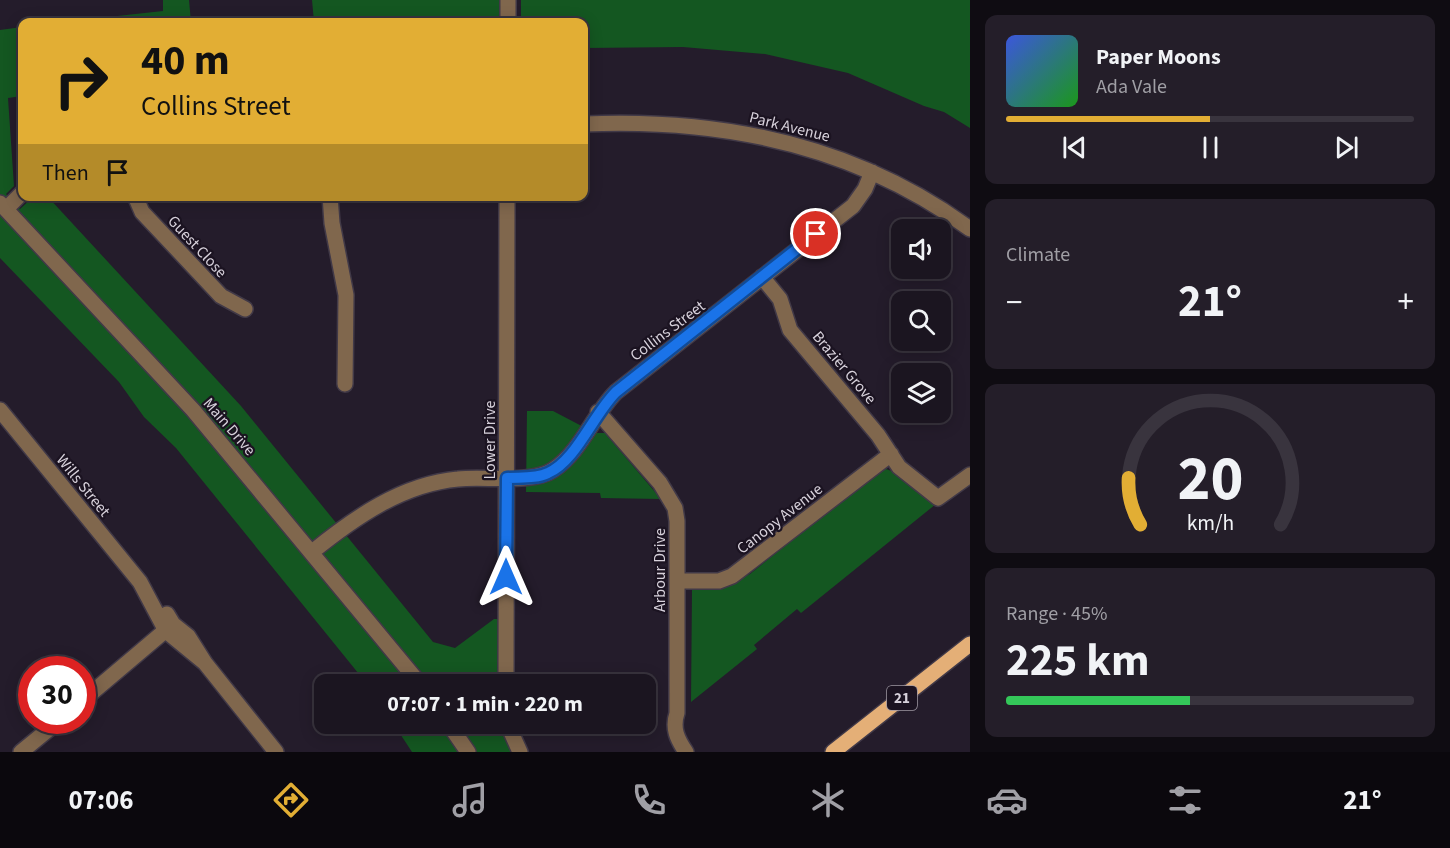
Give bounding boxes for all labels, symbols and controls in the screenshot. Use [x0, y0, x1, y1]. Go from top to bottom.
text: 40 m [141, 31, 230, 91]
text: Paper Moons [1096, 41, 1221, 73]
icon: right [42, 42, 120, 120]
text: Ada Vale [1096, 73, 1167, 101]
text: Collins Street [141, 87, 291, 126]
street label: Park Avenue [747, 106, 832, 148]
icon: previous [1058, 131, 1091, 164]
icon: pause [1194, 131, 1227, 164]
icon: next [1330, 131, 1363, 164]
icon: arrive [101, 156, 134, 189]
text: Then [42, 157, 89, 189]
pin [790, 208, 841, 259]
street label: Guest Close [163, 211, 232, 283]
icon: arrive [799, 217, 832, 250]
map controls [891, 219, 951, 423]
button: sound [891, 219, 951, 279]
text: Climate [1006, 241, 1070, 269]
text: 21° [1178, 270, 1242, 334]
text: − [1006, 279, 1022, 326]
text: + [1398, 279, 1414, 326]
button: search [891, 291, 951, 351]
street label: Collins Street [626, 295, 710, 366]
street label: Brazier Grove [807, 326, 881, 409]
button: layers [891, 363, 951, 423]
street label: Main Drive [198, 393, 261, 460]
street label: Lower Drive [479, 400, 501, 480]
text: 20 [1177, 435, 1243, 524]
street label: Wills Street [51, 450, 116, 522]
street label: Canopy Avenue [732, 478, 827, 559]
text: km/h [1186, 509, 1234, 540]
street label: Arbour Drive [649, 528, 671, 612]
position arrow [474, 545, 538, 609]
text: Range · 45% [1006, 600, 1107, 628]
text: 225 km [1006, 629, 1150, 693]
speed limit sign: 30 [18, 656, 96, 734]
road number: 21 [887, 686, 917, 710]
text: 07:07 · 1 min · 220 m [387, 688, 583, 720]
icon: directions [270, 779, 312, 821]
icon: music [449, 779, 491, 821]
icon: phone [628, 779, 670, 821]
icon: climate [807, 779, 849, 821]
icon: car [986, 779, 1028, 821]
icon: filters [1164, 779, 1206, 821]
text: 07:06 [68, 781, 134, 820]
text: 21° [1343, 781, 1382, 820]

